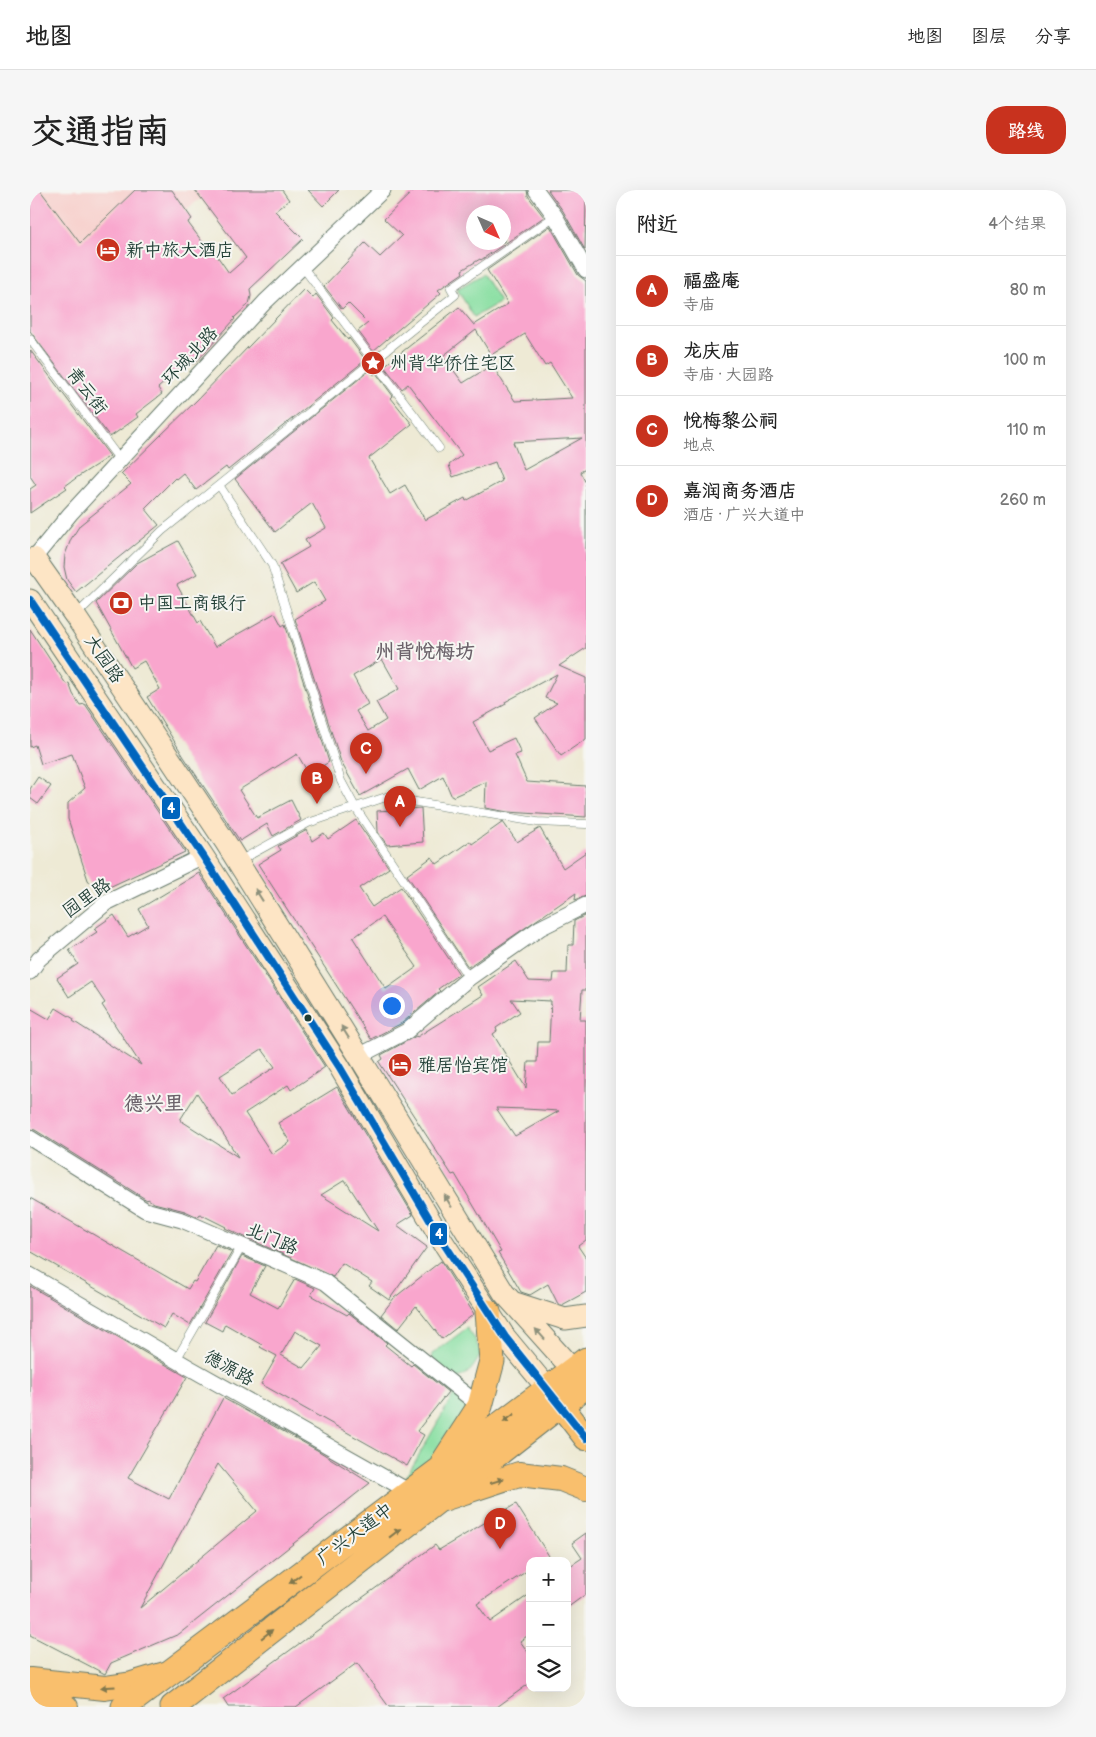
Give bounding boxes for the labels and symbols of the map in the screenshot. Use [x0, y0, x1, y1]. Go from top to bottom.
north arrow [466, 205, 511, 250]
hotel icon: 新中旅大酒店 [95, 237, 121, 263]
place label: 新中旅大酒店 [126, 240, 234, 261]
street label: 环城北路 [158, 323, 222, 389]
place icon: 州背华侨住宅区 [360, 350, 386, 376]
place label: 州背华侨住宅区 [390, 353, 516, 374]
street label: 青云街 [62, 363, 112, 419]
bank icon: 中国工商银行 [108, 590, 134, 616]
place label: 中国工商银行 [138, 593, 246, 614]
street label: 大园路 [80, 631, 128, 687]
district label: 州背悦梅坊 [375, 640, 475, 664]
pin: C [350, 733, 382, 774]
pin: B [301, 763, 333, 804]
pin: A [384, 786, 416, 827]
line badge: 4 [161, 796, 181, 820]
text: 4 [167, 800, 176, 817]
street label: 园里路 [59, 874, 115, 922]
one-way arrow [254, 888, 263, 901]
your location [379, 993, 405, 1019]
unlabelled marker [303, 1013, 313, 1023]
one-way arrow [340, 1026, 349, 1039]
hotel icon: 雅居怡宾馆 [387, 1052, 413, 1078]
place label: 雅居怡宾馆 [418, 1055, 508, 1076]
district label: 德兴里 [124, 1092, 184, 1116]
one-way arrow [443, 1194, 452, 1207]
street label: 北门路 [243, 1219, 301, 1259]
line badge: 4 [429, 1222, 448, 1246]
text: 4 [435, 1226, 444, 1243]
one-way arrow [534, 1328, 546, 1340]
street label: 德源路 [200, 1346, 258, 1390]
one-way arrow [503, 1413, 516, 1424]
one-way arrow [490, 1477, 505, 1485]
street label: 广兴大道中 [313, 1499, 397, 1569]
pin: D [484, 1508, 516, 1549]
one-way arrow [388, 1528, 401, 1539]
one-way arrow [288, 1574, 302, 1584]
one-way arrow [260, 1628, 273, 1639]
one-way arrow [99, 1684, 115, 1692]

